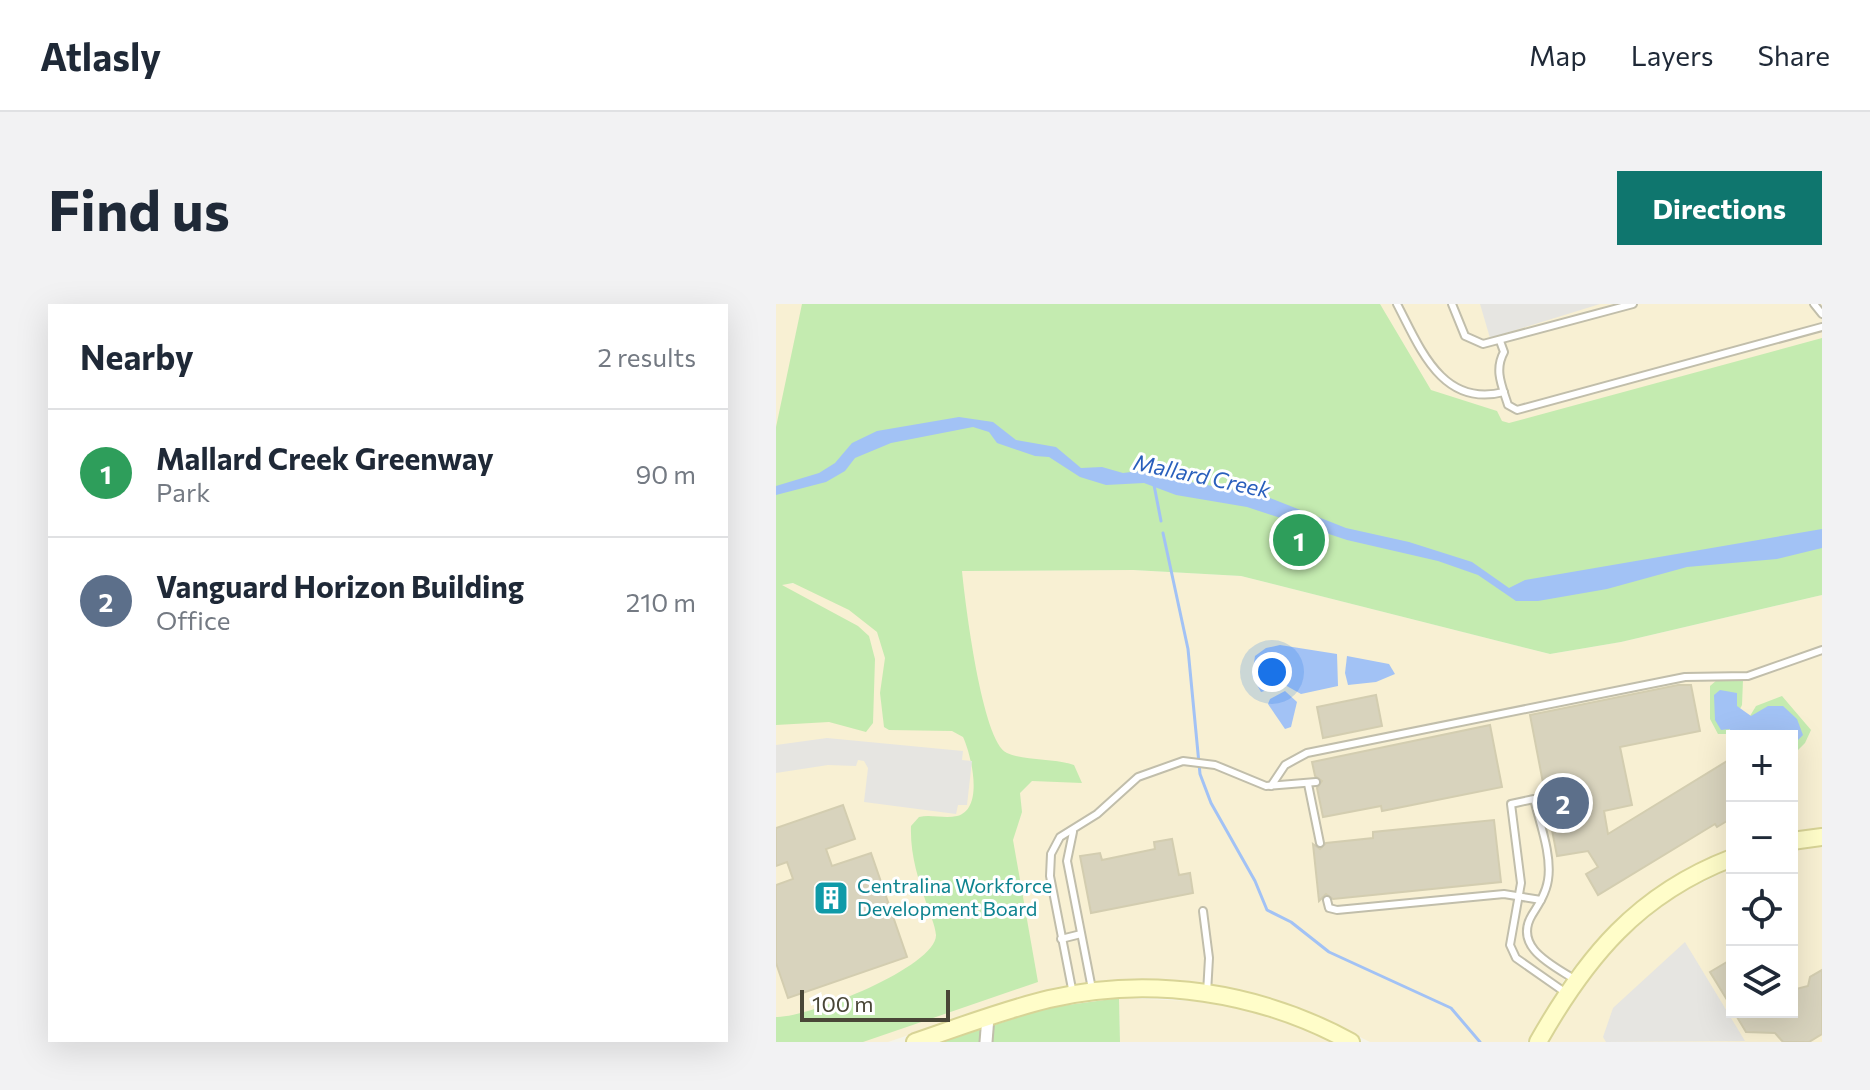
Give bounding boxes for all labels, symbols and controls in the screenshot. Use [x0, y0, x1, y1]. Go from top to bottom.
text: Atlasly [40, 32, 161, 79]
text: Map [1529, 38, 1587, 72]
text: Layers [1631, 38, 1713, 72]
text: Share [1757, 38, 1830, 72]
button: Directions [1617, 171, 1822, 245]
text: Find us [48, 174, 230, 243]
text: Nearby [80, 335, 194, 377]
text: 2 results [598, 341, 696, 372]
text: Mallard Creek Greenway [156, 439, 494, 476]
water label: Mallard Creek [1131, 448, 1274, 503]
text: 1 [100, 458, 112, 489]
text: 90 m [636, 458, 696, 489]
text: Park [156, 476, 210, 507]
pin: 1 [1273, 510, 1325, 570]
text: Vanguard Horizon Building [156, 567, 524, 604]
text: 2 [99, 586, 113, 617]
text: 210 m [626, 586, 696, 617]
text: Office [156, 604, 230, 635]
your location [1252, 652, 1292, 692]
map controls [1726, 730, 1798, 1018]
button: + [1726, 730, 1798, 802]
pin: 2 [1537, 773, 1589, 833]
button: − [1726, 802, 1798, 874]
place label: Centralina Workforce Development Board [857, 873, 1052, 920]
button: locate [1726, 874, 1798, 946]
building icon: Centralina Workforce Development Board [812, 879, 850, 917]
button: layers [1726, 946, 1798, 1018]
scale bar [800, 986, 950, 1022]
text: 100 m [812, 990, 874, 1017]

